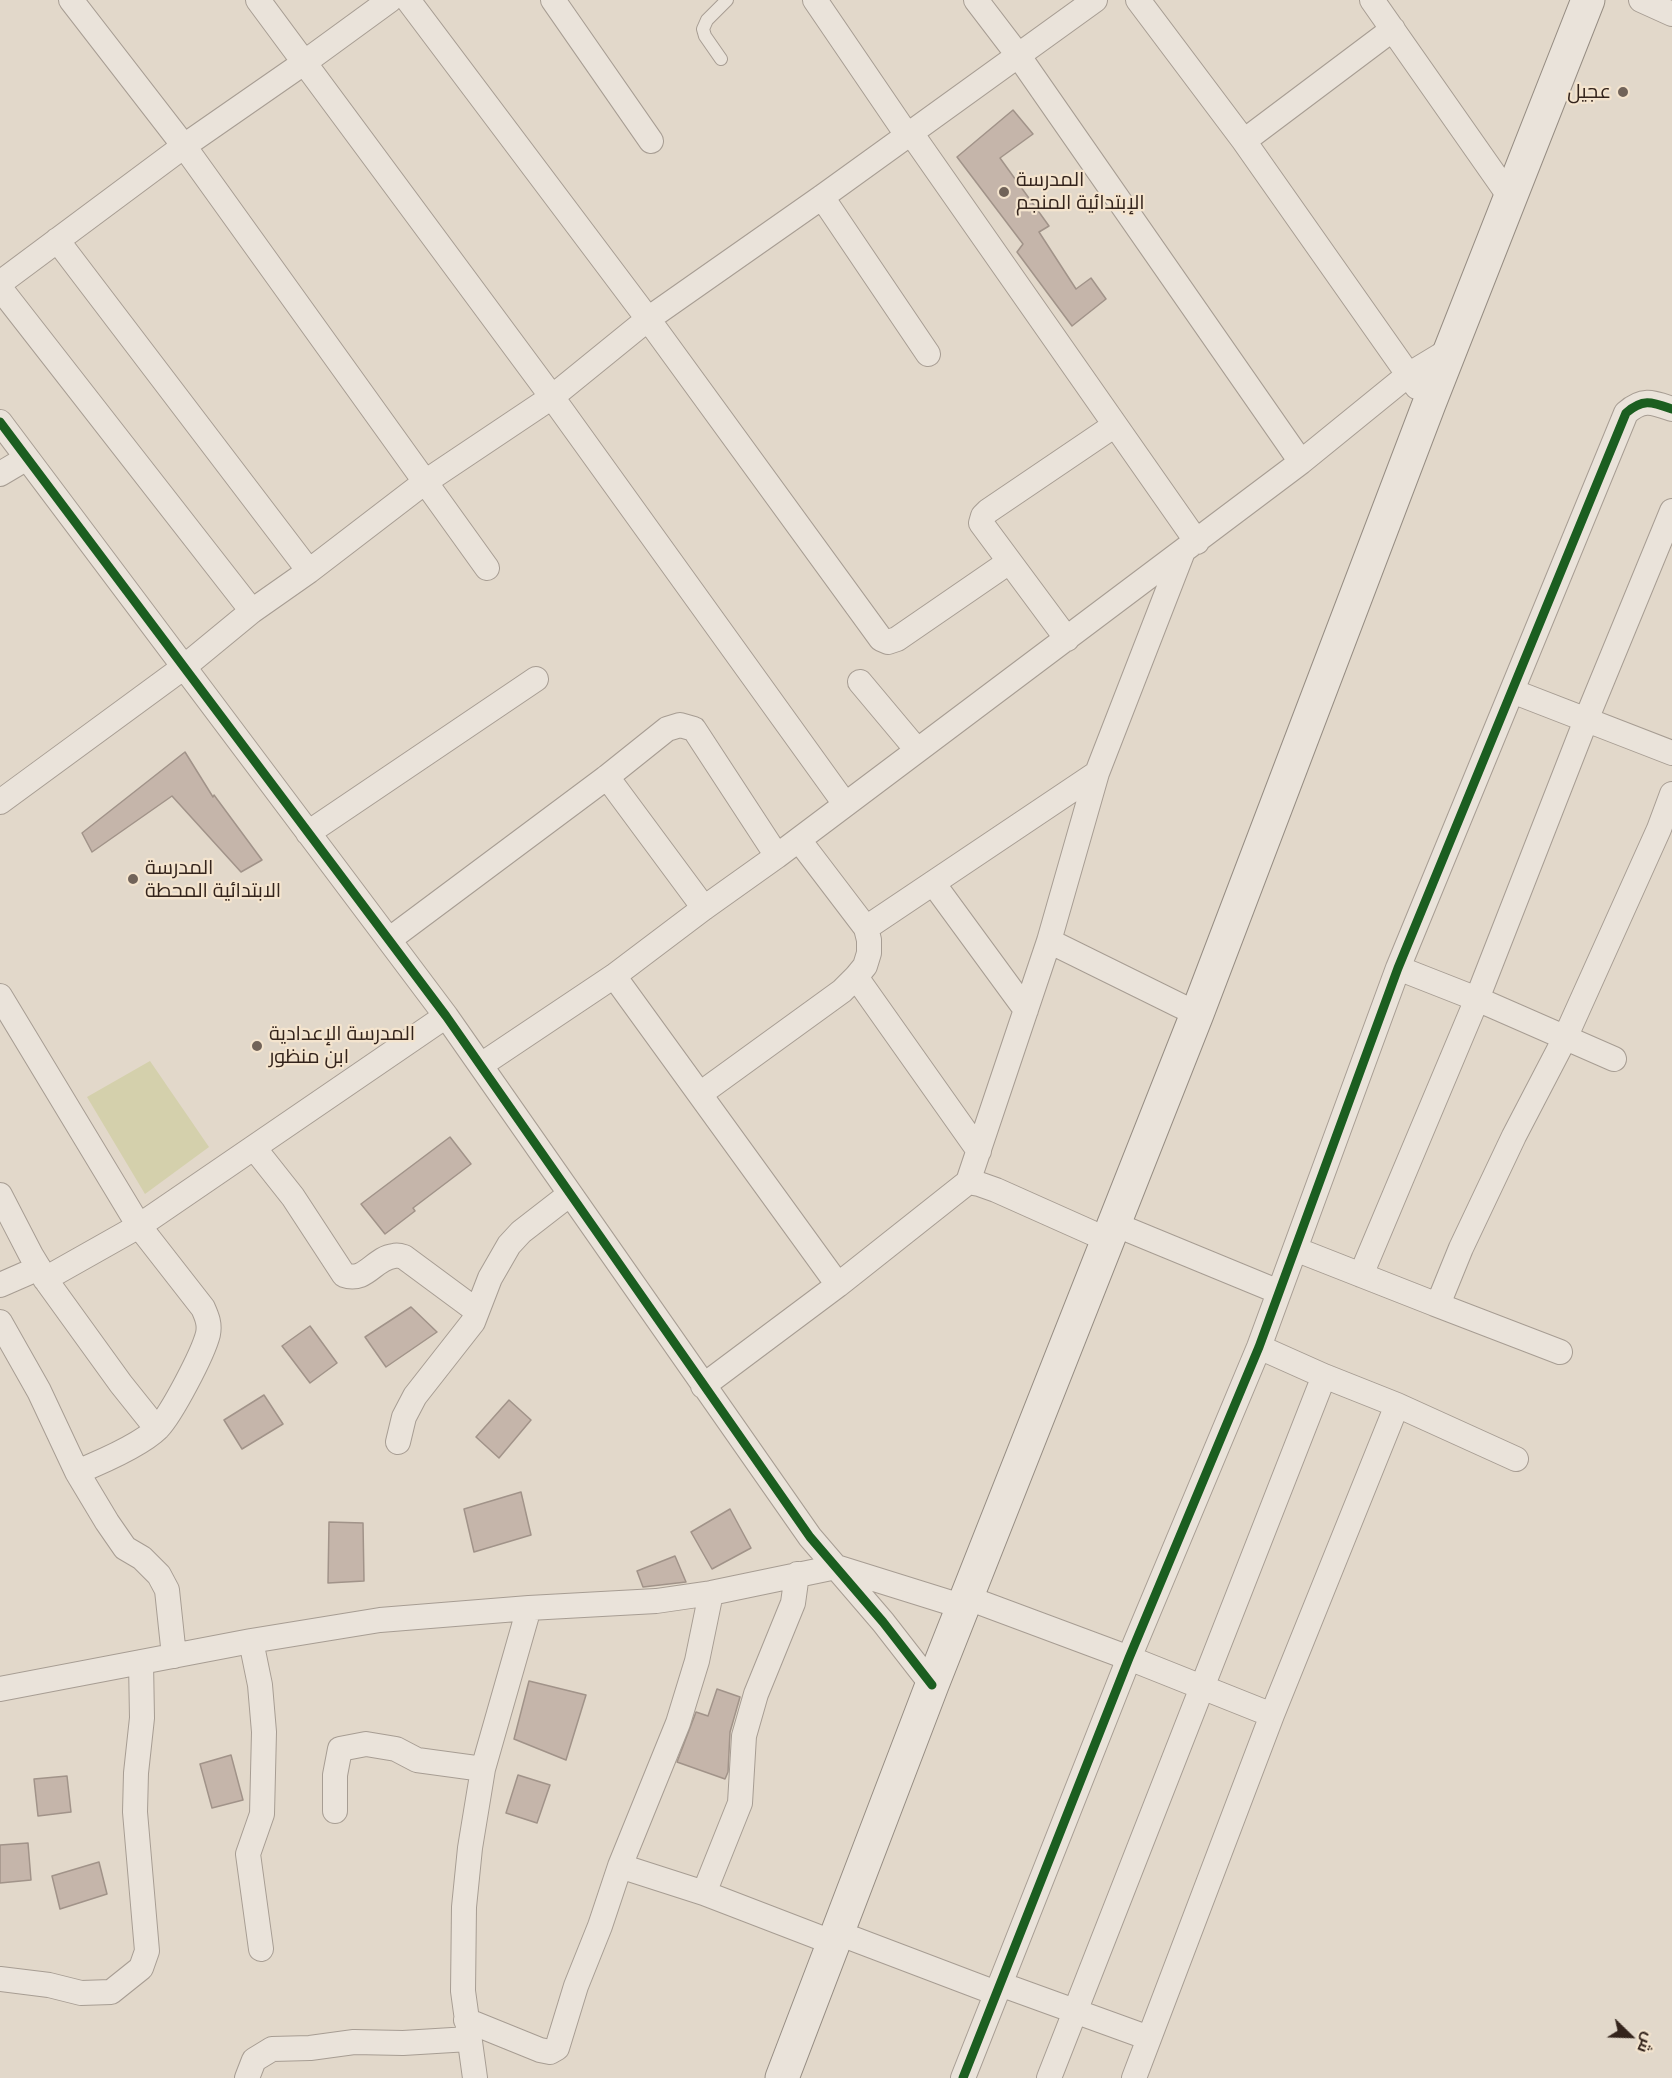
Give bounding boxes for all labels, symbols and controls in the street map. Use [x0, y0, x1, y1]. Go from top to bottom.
place label: عجيل [1567, 80, 1611, 104]
marker: عجيل [1616, 85, 1630, 99]
place label: المدرسة الإبتدائية المنجم [1016, 168, 1145, 215]
marker: المدرسة الإبتدائية المنجم [997, 185, 1011, 199]
place label: المدرسة الابتدائية المحطة [145, 856, 281, 903]
marker: المدرسة الابتدائية المحطة [126, 872, 140, 886]
place label: المدرسة الإعدادية ابن منظور [269, 1022, 415, 1069]
marker: المدرسة الإعدادية ابن منظور [250, 1039, 264, 1053]
north arrow [1600, 2006, 1660, 2066]
text: ش [1632, 2029, 1661, 2057]

